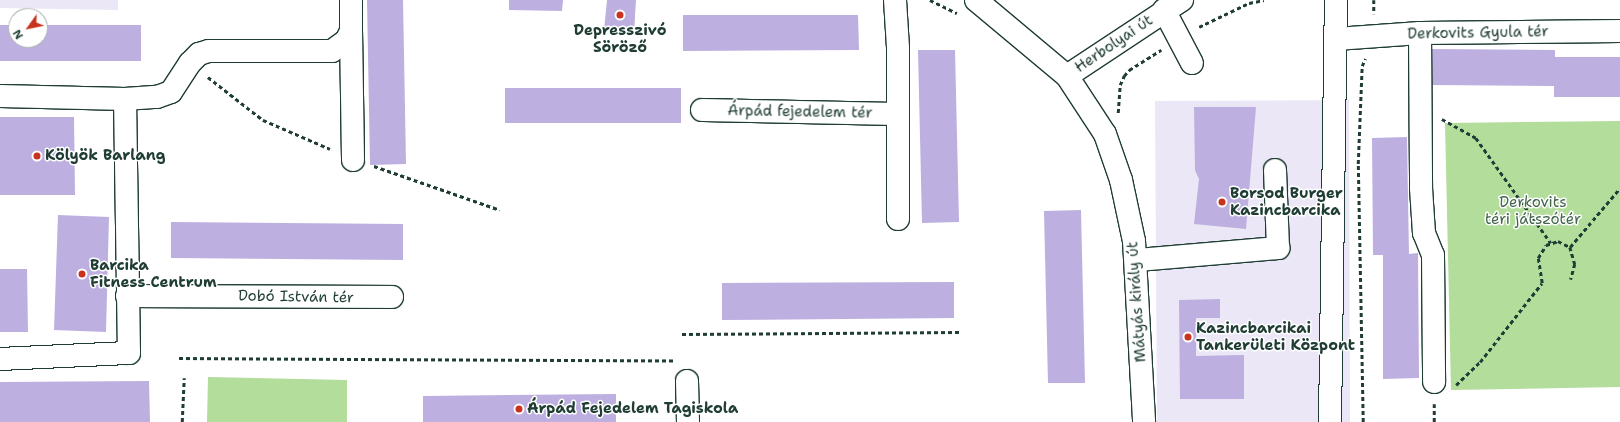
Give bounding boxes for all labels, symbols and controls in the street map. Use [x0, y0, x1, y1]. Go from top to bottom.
north arrow [8, 8, 48, 48]
marker: Depresszivó Söröző [615, 10, 625, 20]
street label: Herbolyai út [1072, 11, 1156, 77]
place label: Depresszivó Söröző [574, 21, 666, 56]
street label: Derkovits Gyula tér [1407, 23, 1549, 43]
text: N [10, 27, 27, 42]
street label: Árpád fejedelem tér [727, 102, 873, 122]
place label: Kölyök Barlang [45, 147, 165, 165]
marker: Kölyök Barlang [32, 151, 42, 161]
place label: Borsod Burger Kazincbarcika [1230, 184, 1343, 219]
park label: Derkovits téri játszótér [1485, 193, 1581, 228]
marker: Borsod Burger Kazincbarcika [1217, 197, 1227, 207]
street label: Mátyás király út [1124, 241, 1150, 363]
place label: Barcika Fitness Centrum [90, 256, 217, 291]
marker: Barcika Fitness Centrum [77, 269, 87, 279]
street label: Dobó István tér [238, 287, 354, 307]
place label: Kazincbarcikai Tankerületi Központ [1196, 319, 1355, 354]
marker: Kazincbarcikai Tankerületi Központ [1183, 332, 1193, 342]
place label: Árpád Fejedelem Tagiskola [527, 400, 738, 418]
marker: Árpád Fejedelem Tagiskola [514, 404, 524, 414]

